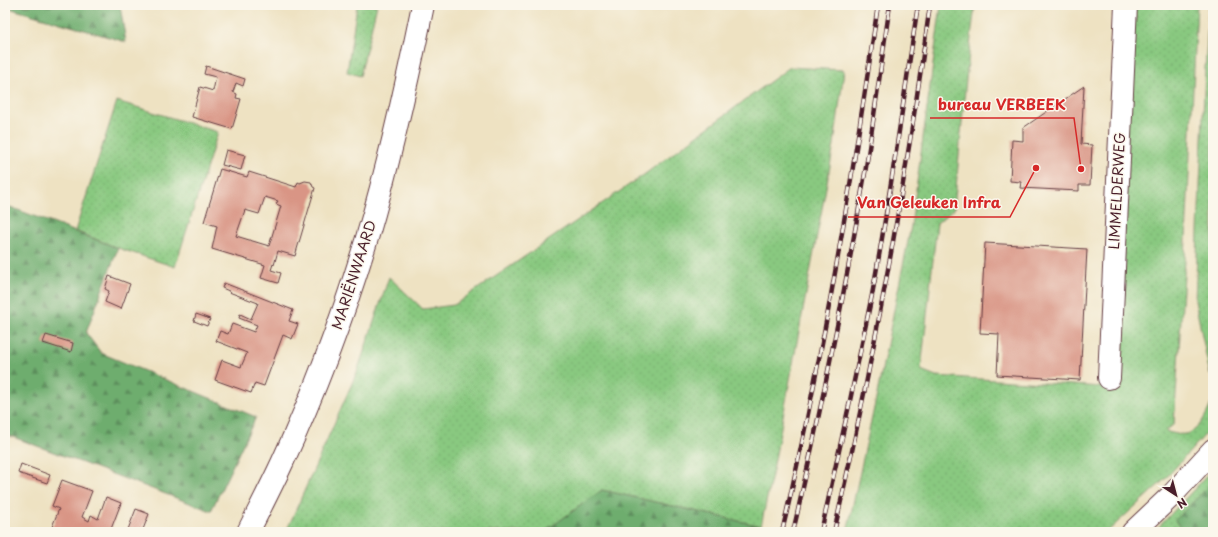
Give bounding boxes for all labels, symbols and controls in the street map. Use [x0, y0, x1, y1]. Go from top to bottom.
callout: bureau VERBEEK [930, 91, 1074, 118]
text: bureau VERBEEK [938, 92, 1066, 115]
street label: LIMMELDERWEG [1103, 132, 1130, 250]
callout: Van Geleuken Infra [848, 190, 1010, 217]
text: Van Geleuken Infra [857, 190, 1002, 213]
street label: MARIËNWAARD [326, 217, 381, 332]
north arrow [1156, 475, 1196, 515]
text: N [1173, 494, 1191, 513]

